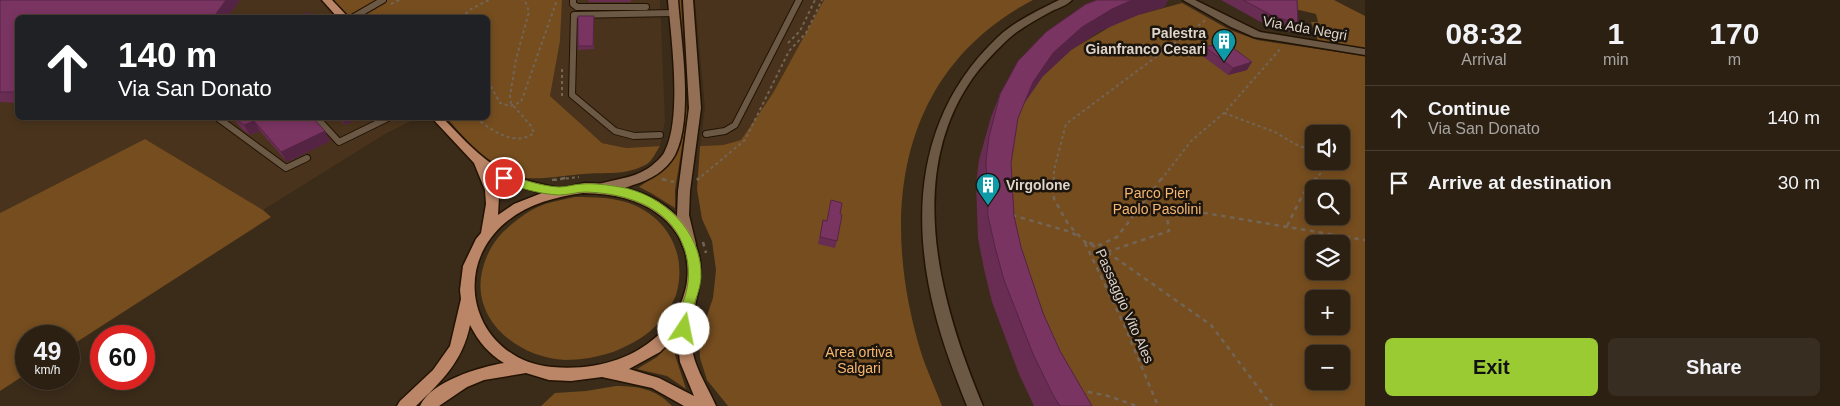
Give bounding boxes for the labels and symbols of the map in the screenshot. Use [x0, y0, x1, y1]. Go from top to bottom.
street label: Via Ada Negri [1262, 13, 1348, 43]
place label: Palestra Gianfranco Cesari [1085, 25, 1206, 57]
building icon: Palestra Gianfranco Cesari [1211, 28, 1237, 62]
pin [483, 157, 525, 199]
building icon: Virgolone [975, 172, 1001, 206]
place label: Virgolone [1006, 177, 1071, 193]
park label: Parco Pier Paolo Pasolini [1113, 185, 1201, 217]
street label: Passaggio Vito Ales [1093, 246, 1157, 366]
position arrow [657, 302, 709, 354]
speed limit sign: 60 [90, 325, 155, 390]
park label: Area ortiva Salgari [825, 344, 893, 376]

